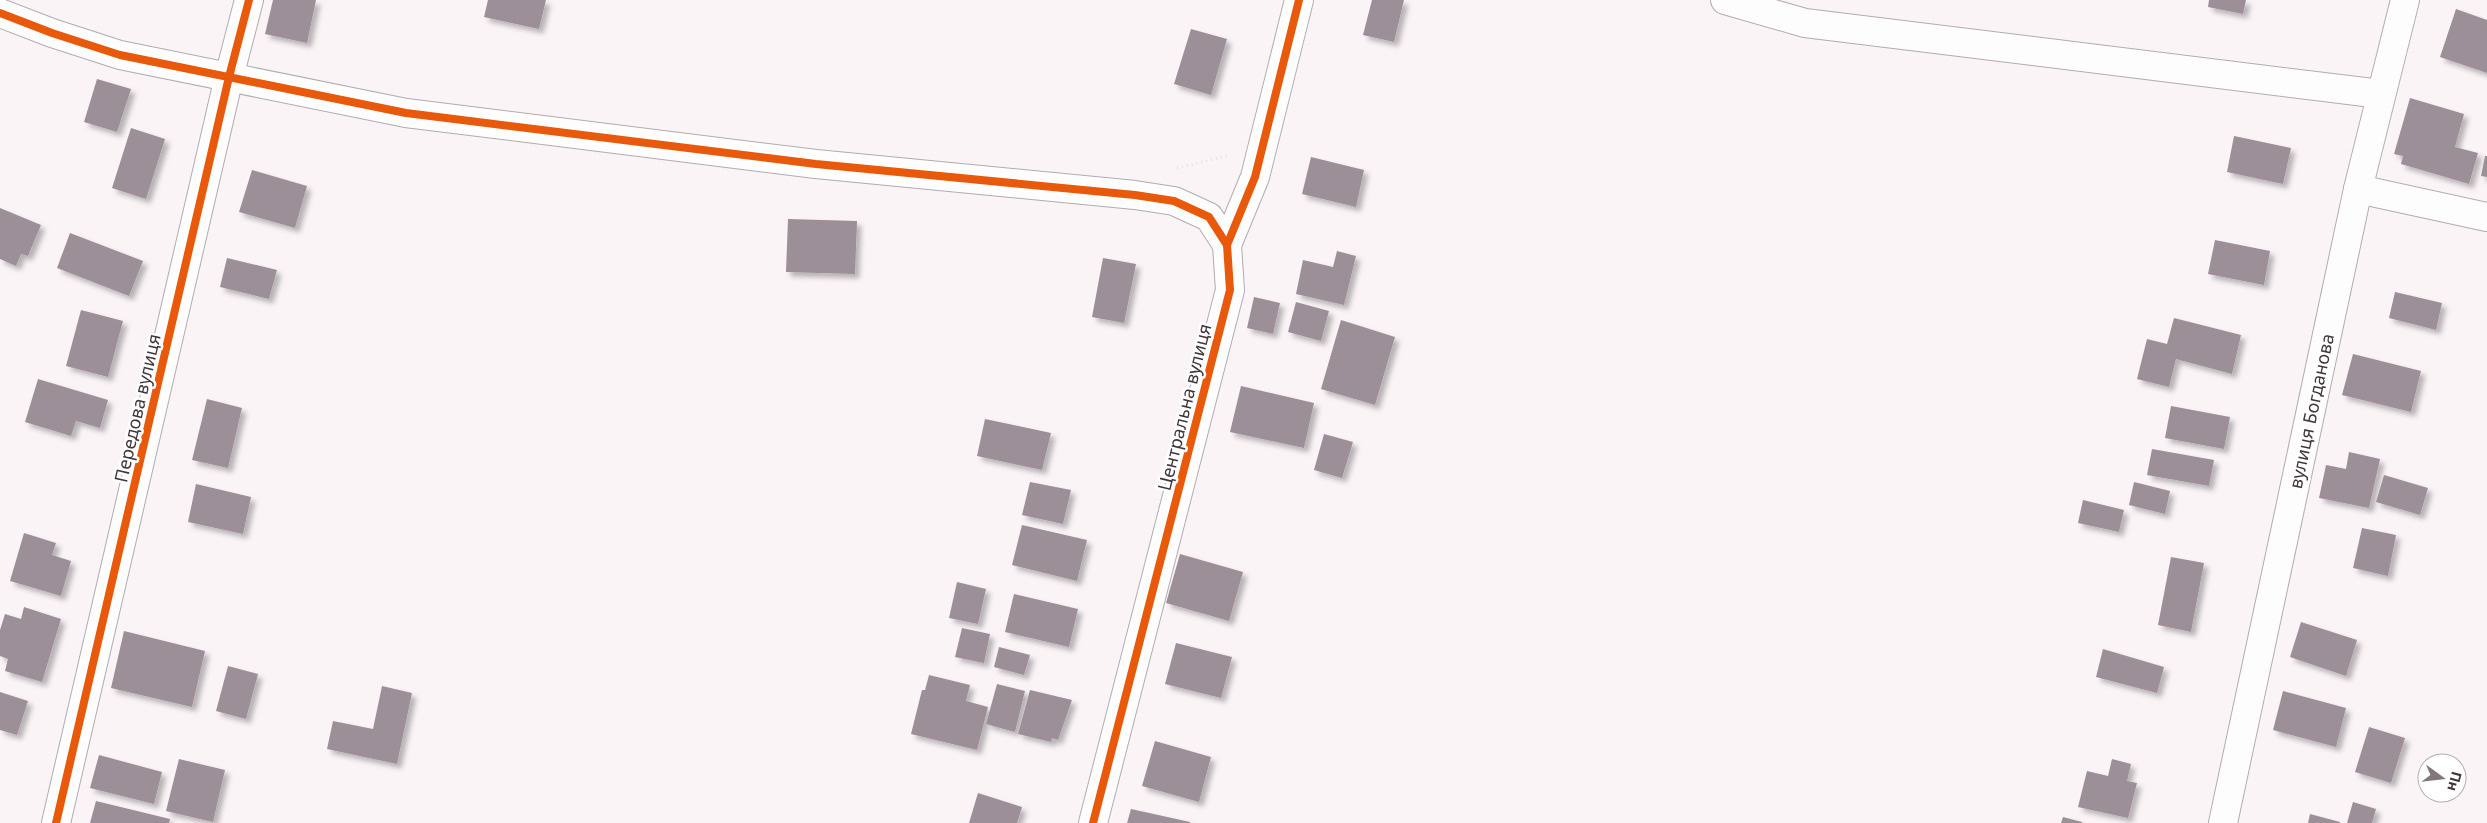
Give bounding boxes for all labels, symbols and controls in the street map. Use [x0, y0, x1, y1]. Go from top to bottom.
street label: Центральна вулиця [1152, 321, 1216, 493]
street label: Передова вулиця [108, 331, 166, 485]
street label: вулиця Богданова [2283, 331, 2339, 491]
north arrow [2417, 753, 2467, 803]
text: Пн [2443, 769, 2467, 794]

